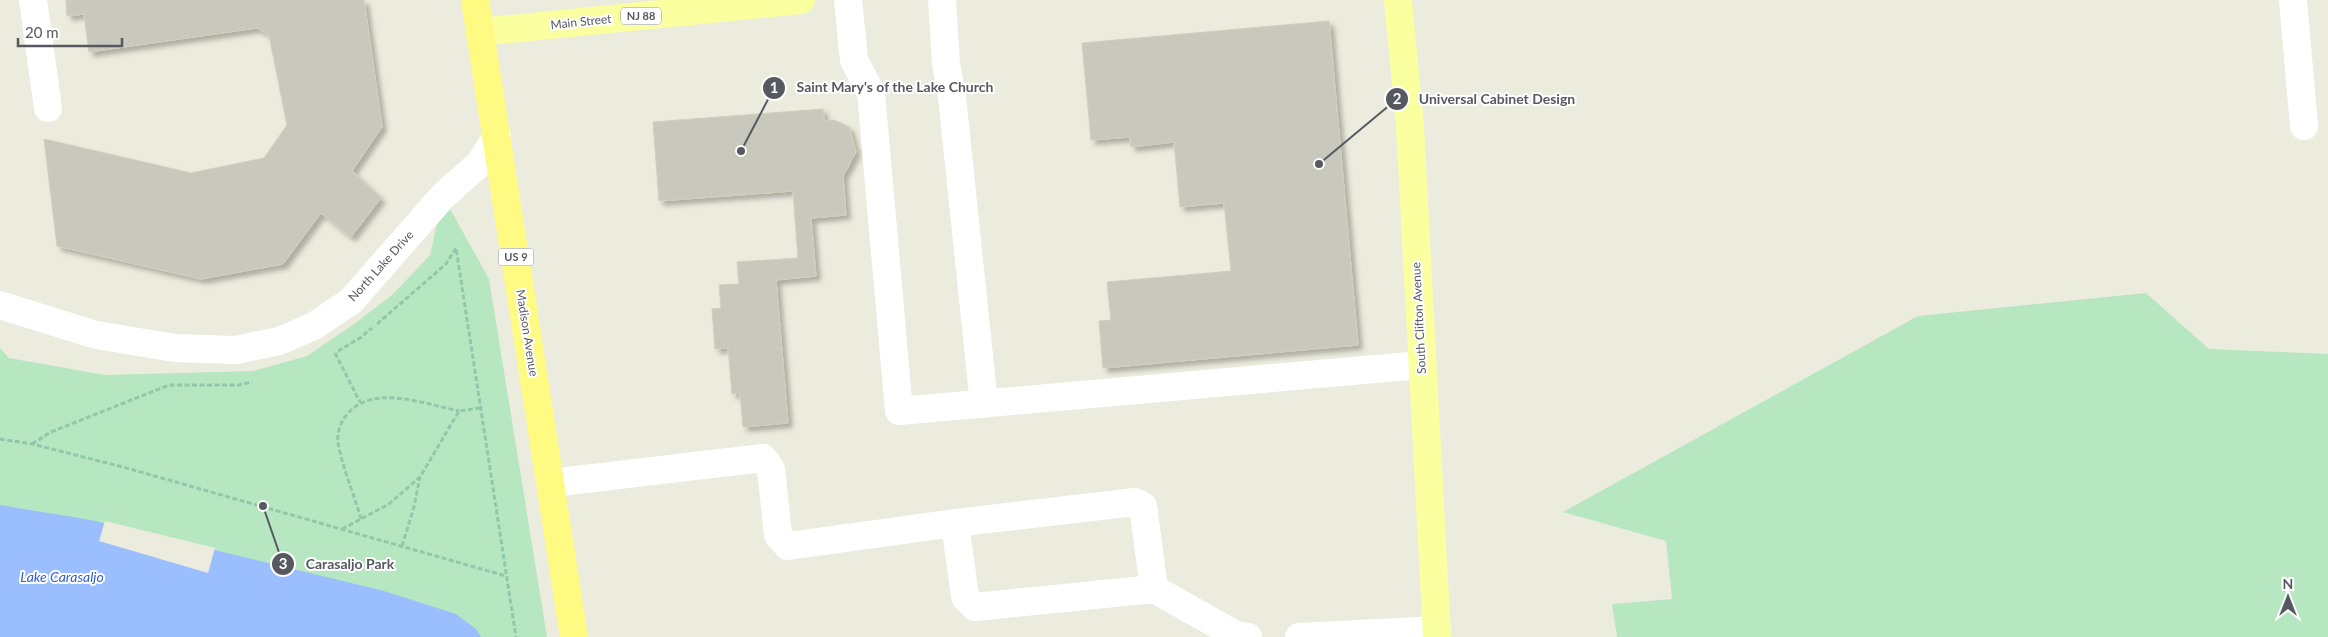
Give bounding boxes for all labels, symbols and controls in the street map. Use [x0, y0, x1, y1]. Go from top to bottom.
road number: NJ 88 [621, 8, 661, 24]
street label: Main Street [550, 11, 613, 32]
scale bar [18, 15, 121, 47]
text: 20 m [25, 23, 59, 41]
callout: Saint Mary's of the Lake Church [761, 73, 1003, 102]
text: 1 [770, 78, 778, 96]
text: Saint Mary's of the Lake Church [797, 78, 994, 95]
callout: Universal Cabinet Design [1384, 85, 1586, 114]
text: 2 [1393, 89, 1402, 107]
text: Universal Cabinet Design [1419, 90, 1575, 107]
street label: North Lake Drive [345, 227, 416, 304]
road number: US 9 [498, 248, 534, 266]
street label: South Clifton Avenue [1408, 262, 1429, 374]
street label: Madison Avenue [513, 288, 542, 377]
callout: Carasaljo Park [271, 550, 404, 579]
text: 3 [279, 554, 287, 572]
text: Carasaljo Park [306, 555, 395, 572]
water label: Lake Carasaljo [20, 568, 104, 585]
north arrow [2263, 572, 2313, 622]
text: N [2283, 575, 2293, 592]

